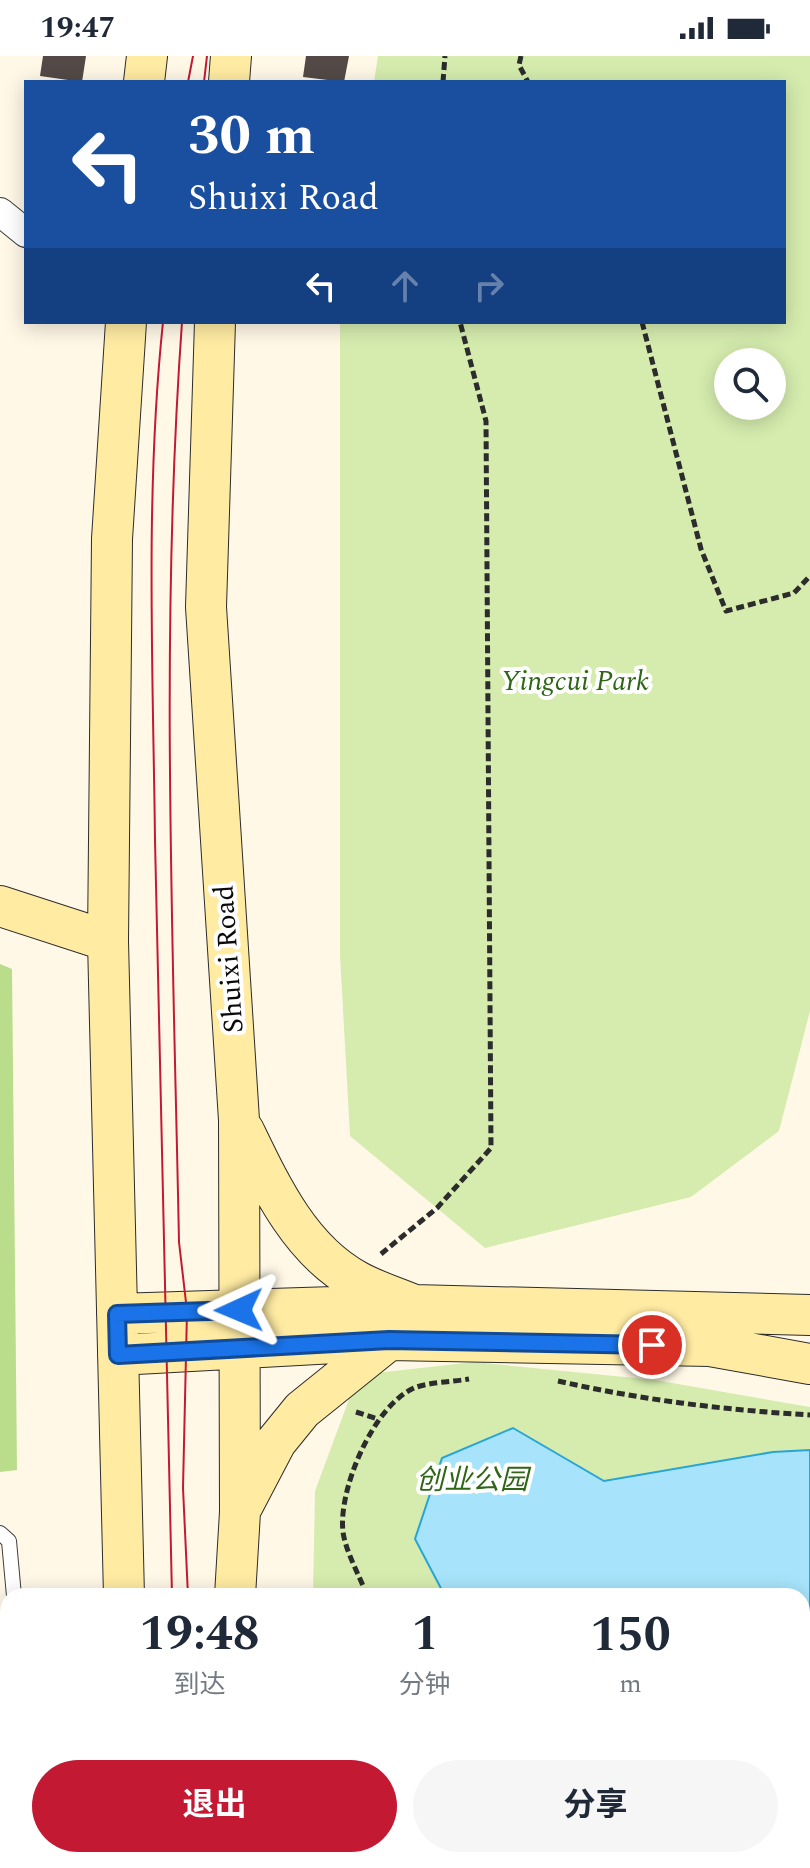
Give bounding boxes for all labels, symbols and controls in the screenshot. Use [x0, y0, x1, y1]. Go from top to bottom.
text: 19:47 [40, 5, 115, 51]
text: 30 m [188, 94, 315, 179]
icon: left [56, 112, 160, 216]
text: Shuixi Road [188, 171, 379, 226]
icon: left [299, 264, 343, 308]
icon: ahead [383, 264, 427, 308]
icon: right [467, 264, 511, 308]
map controls [714, 348, 786, 420]
button: search [714, 348, 786, 420]
park label: Yingcui Park [501, 660, 649, 703]
street label: Shuixi Road [202, 883, 256, 1035]
position arrow [197, 1268, 281, 1352]
pin [618, 1311, 686, 1379]
icon: arrive [630, 1323, 674, 1367]
park label: 创业公园 [416, 1459, 532, 1502]
text: 19:48 [139, 1598, 260, 1671]
text: 1 [411, 1598, 438, 1671]
text: 150 [590, 1599, 671, 1672]
text: m [619, 1664, 642, 1704]
text: 到达 [173, 1665, 225, 1705]
text: 分钟 [399, 1665, 451, 1705]
button: 退出 [32, 1760, 397, 1852]
button: 分享 [413, 1760, 778, 1852]

